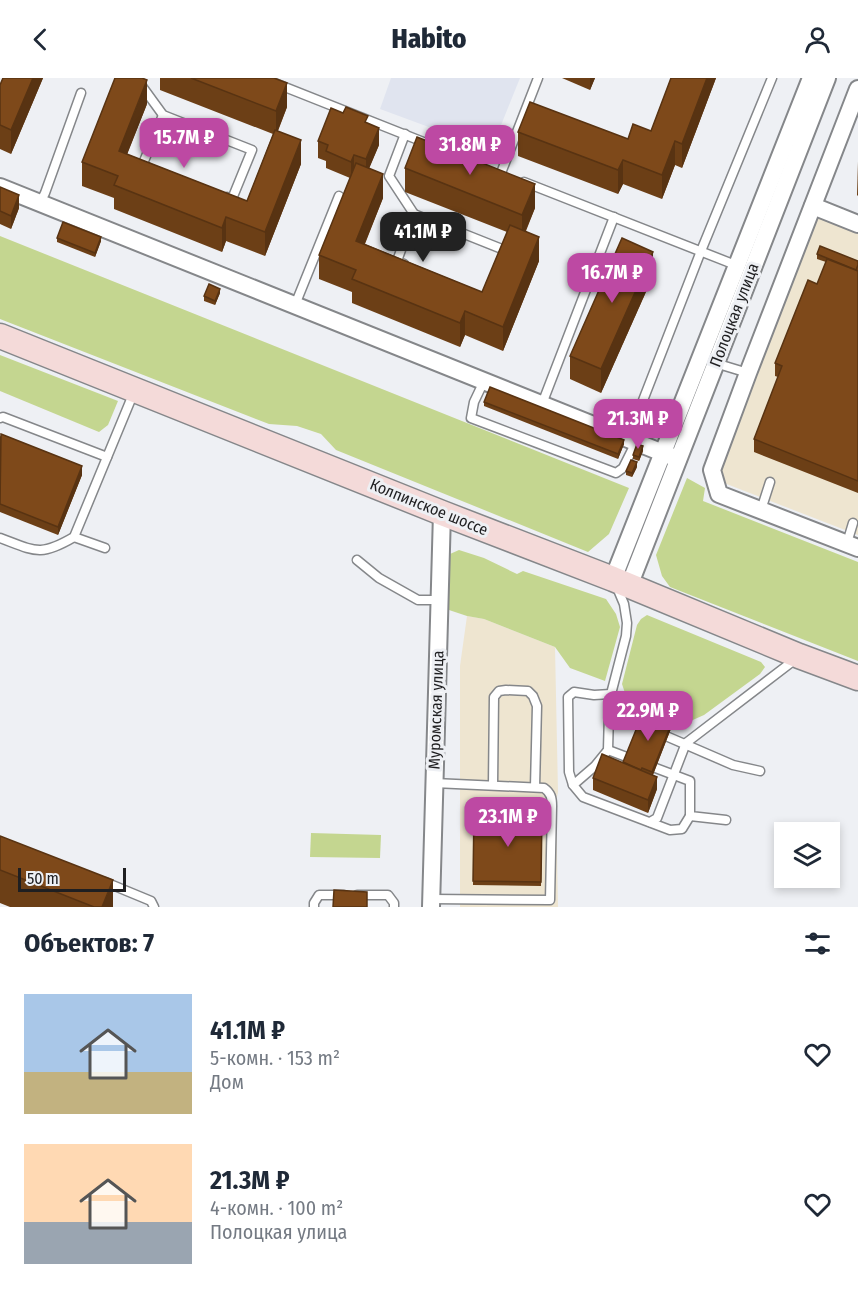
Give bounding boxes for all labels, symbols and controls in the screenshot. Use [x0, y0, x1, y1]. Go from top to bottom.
icon: back [24, 23, 57, 56]
text: Habito [391, 23, 467, 55]
icon: person [801, 23, 834, 56]
pin: 15.7M ₽ [129, 118, 239, 169]
text: 15.7M ₽ [154, 125, 214, 149]
pin: 31.8M ₽ [415, 125, 525, 176]
text: 31.8M ₽ [439, 132, 501, 156]
pin: 41.1M ₽ [368, 212, 478, 263]
text: 41.1M ₽ [394, 219, 452, 243]
pin: 16.7M ₽ [557, 253, 667, 304]
text: 16.7M ₽ [581, 260, 643, 284]
street label: Полоцкая улица [705, 260, 763, 370]
pin: 21.3M ₽ [583, 399, 693, 450]
text: 21.3M ₽ [607, 406, 669, 430]
street label: Колпинское шоссе [367, 475, 491, 539]
street label: Муромская улица [424, 650, 448, 770]
pin: 22.9M ₽ [593, 691, 703, 742]
text: 22.9M ₽ [617, 698, 679, 722]
pin: 23.1M ₽ [453, 797, 563, 848]
text: 23.1M ₽ [478, 804, 538, 828]
map controls [774, 822, 840, 888]
button: layers [774, 822, 840, 888]
scale bar [18, 865, 126, 892]
text: 50 m [27, 869, 59, 888]
icon: filters [801, 927, 834, 960]
text: Объектов: 7 [24, 928, 154, 959]
text: 41.1M ₽ [210, 1015, 285, 1046]
icon: home [72, 1018, 144, 1090]
icon: heart [801, 1038, 834, 1071]
text: 5-комн. · 153 m² [210, 1046, 340, 1070]
text: Дом [210, 1070, 244, 1094]
text: 21.3M ₽ [210, 1165, 289, 1196]
icon: home [72, 1168, 144, 1240]
icon: heart [801, 1188, 834, 1221]
text: 4-комн. · 100 m² [210, 1196, 343, 1220]
text: Полоцкая улица [210, 1220, 347, 1244]

